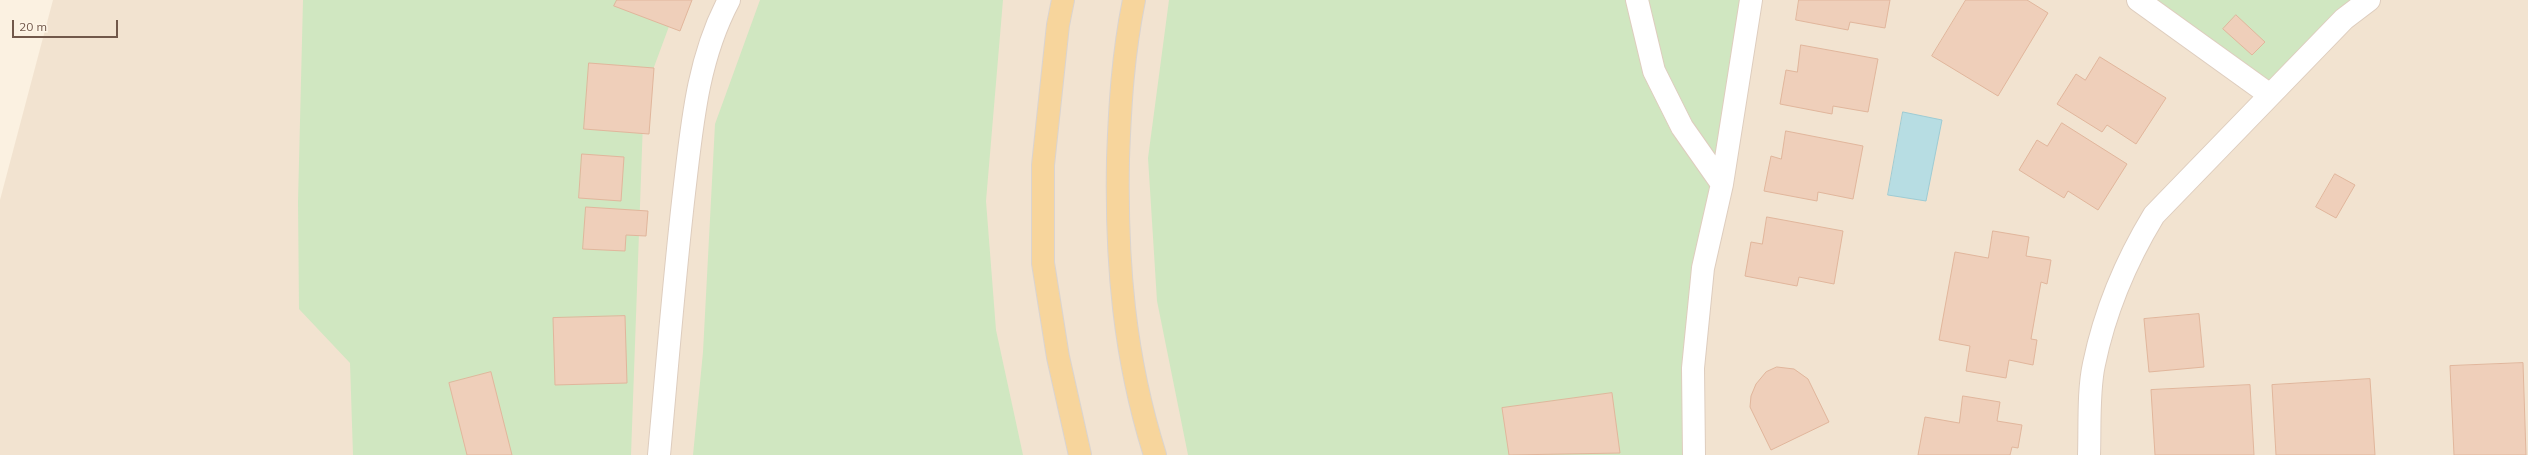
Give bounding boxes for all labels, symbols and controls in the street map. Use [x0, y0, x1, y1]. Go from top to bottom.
scale bar [14, 12, 120, 38]
text: 20 m [19, 19, 47, 34]

